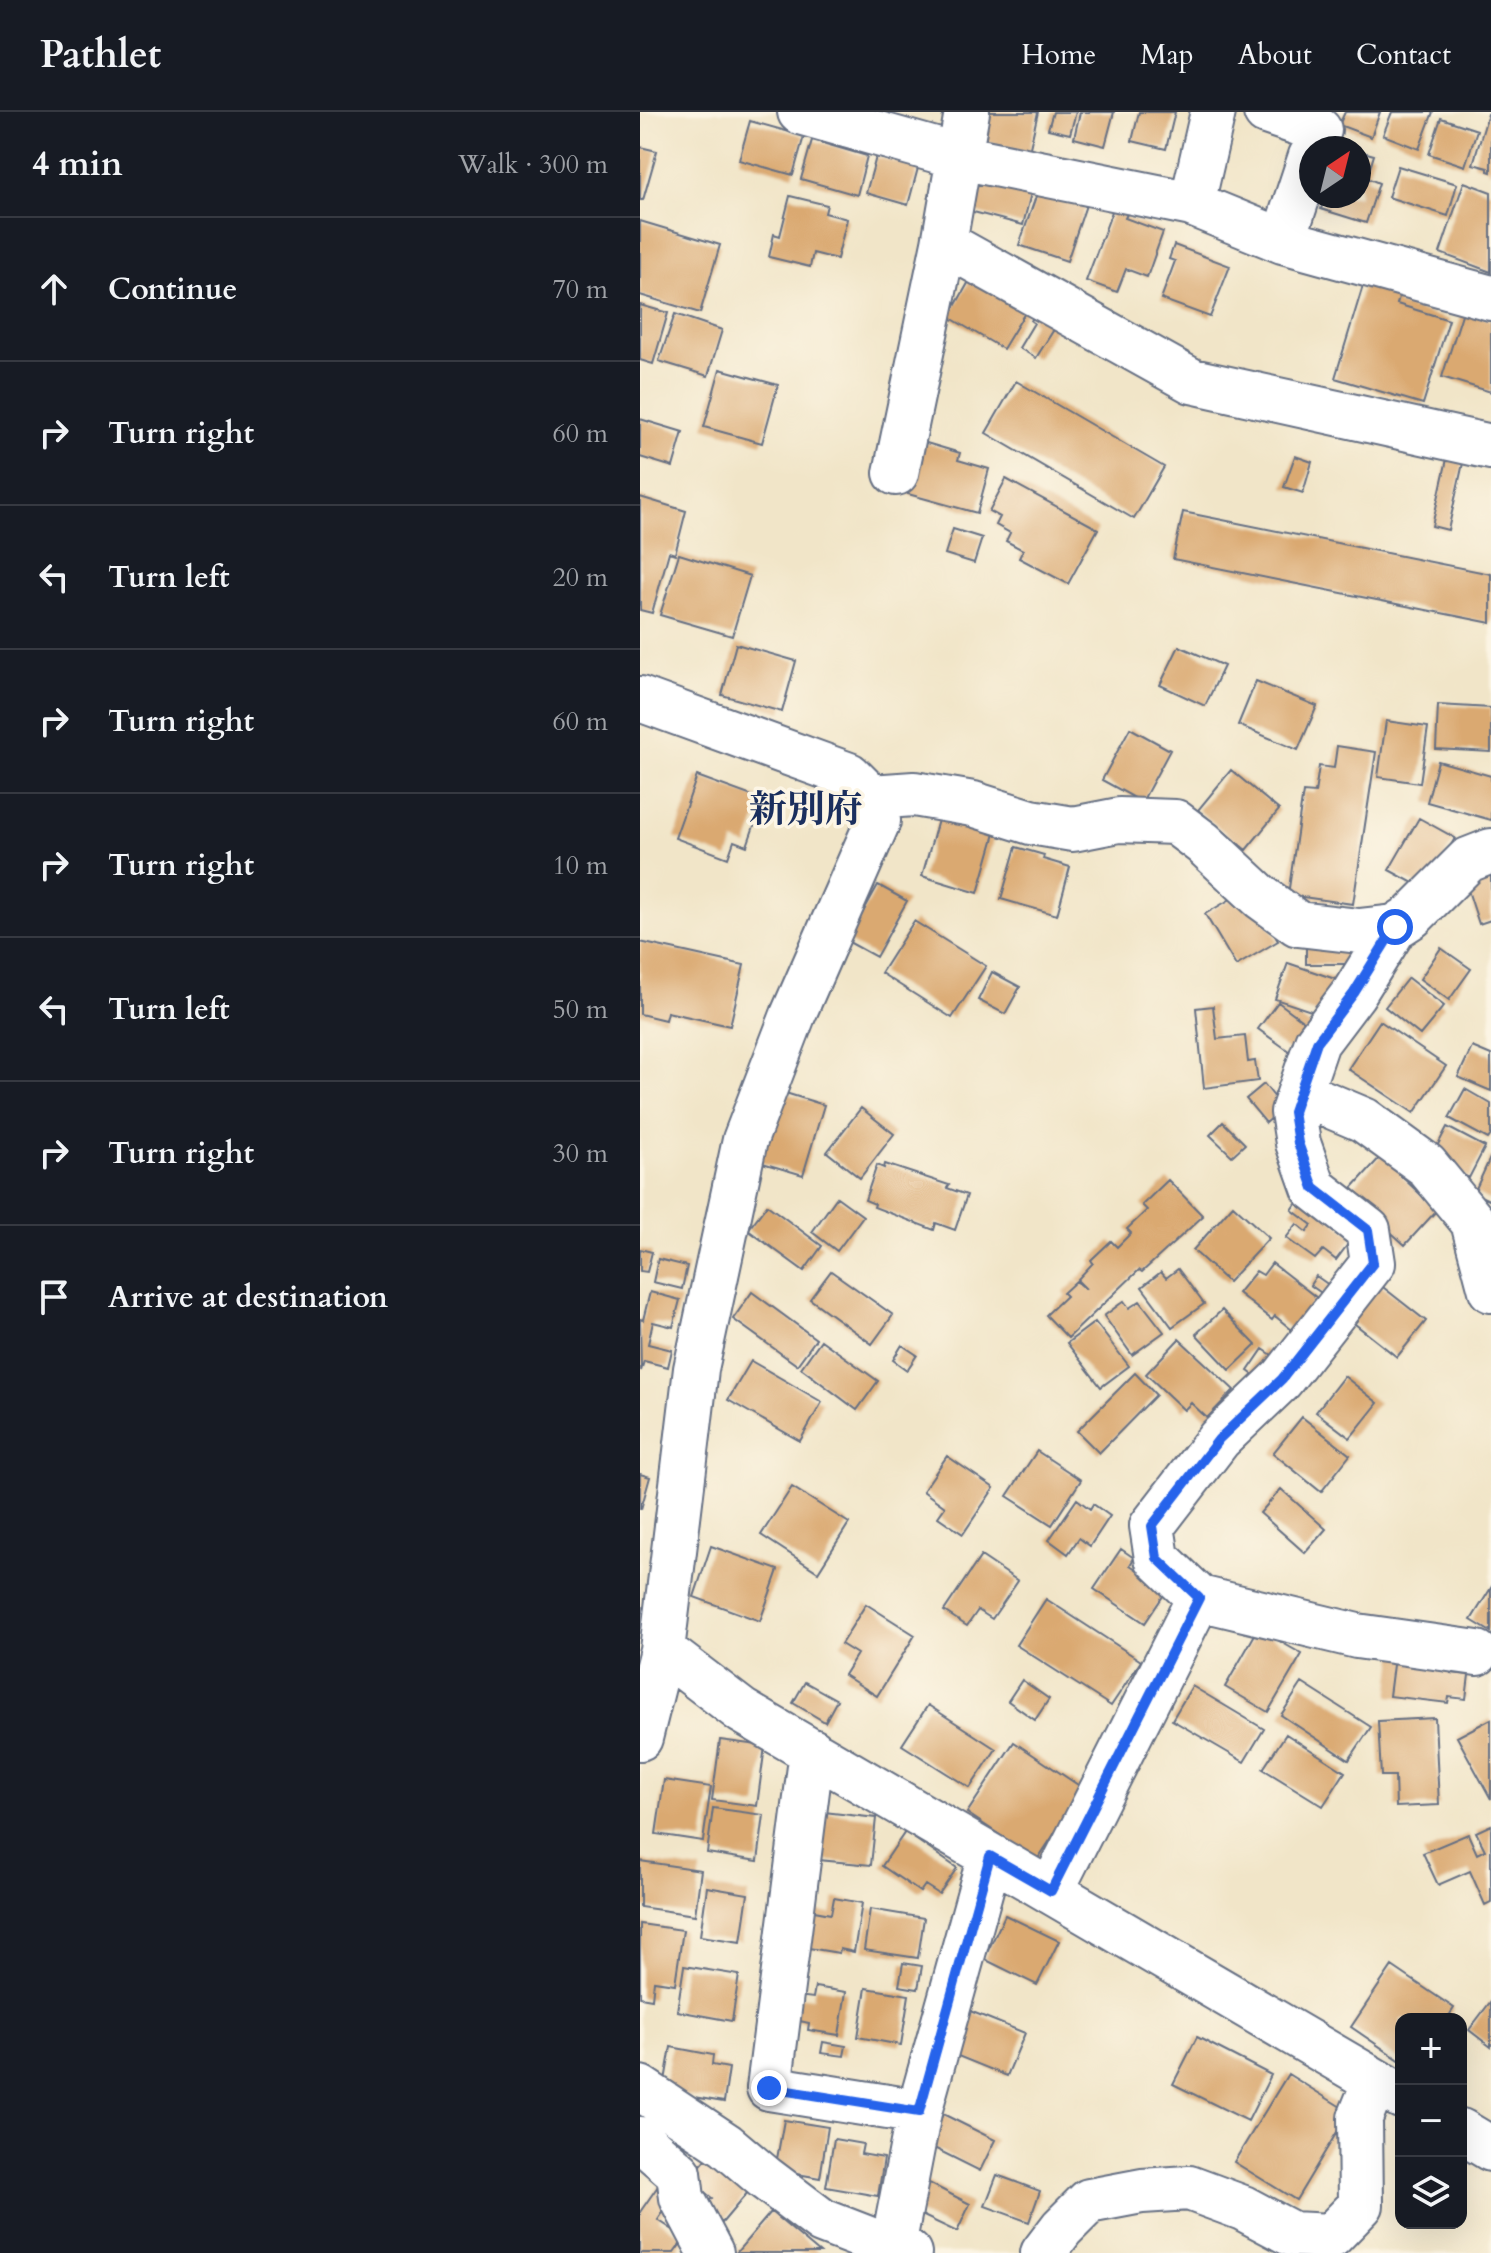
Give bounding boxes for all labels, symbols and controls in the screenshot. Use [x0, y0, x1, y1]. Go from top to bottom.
text: Pathlet [40, 29, 161, 81]
text: Home [1021, 36, 1096, 74]
text: Map [1140, 36, 1194, 74]
text: About [1238, 36, 1312, 74]
text: Contact [1356, 36, 1451, 74]
north arrow [1299, 136, 1371, 208]
text: 4 min [32, 141, 123, 187]
text: Walk · 300 m [458, 147, 608, 182]
icon: ahead [32, 267, 76, 311]
text: Continue [108, 269, 237, 310]
text: 70 m [552, 272, 608, 307]
icon: right [32, 411, 76, 455]
text: Turn right [108, 413, 254, 454]
text: 60 m [552, 416, 608, 451]
icon: left [32, 555, 76, 599]
text: Turn left [108, 557, 230, 598]
text: 20 m [552, 560, 608, 595]
icon: right [32, 699, 76, 743]
text: Turn right [108, 701, 254, 742]
text: 60 m [552, 704, 608, 739]
district label: 新別府 [749, 784, 863, 836]
icon: right [32, 843, 76, 887]
text: Turn right [108, 845, 254, 886]
text: 10 m [552, 848, 608, 883]
route start [1377, 909, 1413, 945]
icon: left [32, 987, 76, 1031]
text: Turn left [108, 989, 230, 1030]
text: 50 m [552, 992, 608, 1027]
icon: right [32, 1131, 76, 1175]
text: Turn right [108, 1133, 254, 1174]
text: 30 m [552, 1136, 608, 1171]
icon: arrive [32, 1275, 76, 1319]
text: Arrive at destination [108, 1277, 388, 1318]
map controls [1395, 2013, 1467, 2229]
button: + [1395, 2013, 1467, 2085]
route end [751, 2070, 787, 2106]
button: − [1395, 2085, 1467, 2157]
button: layers [1395, 2157, 1467, 2229]

